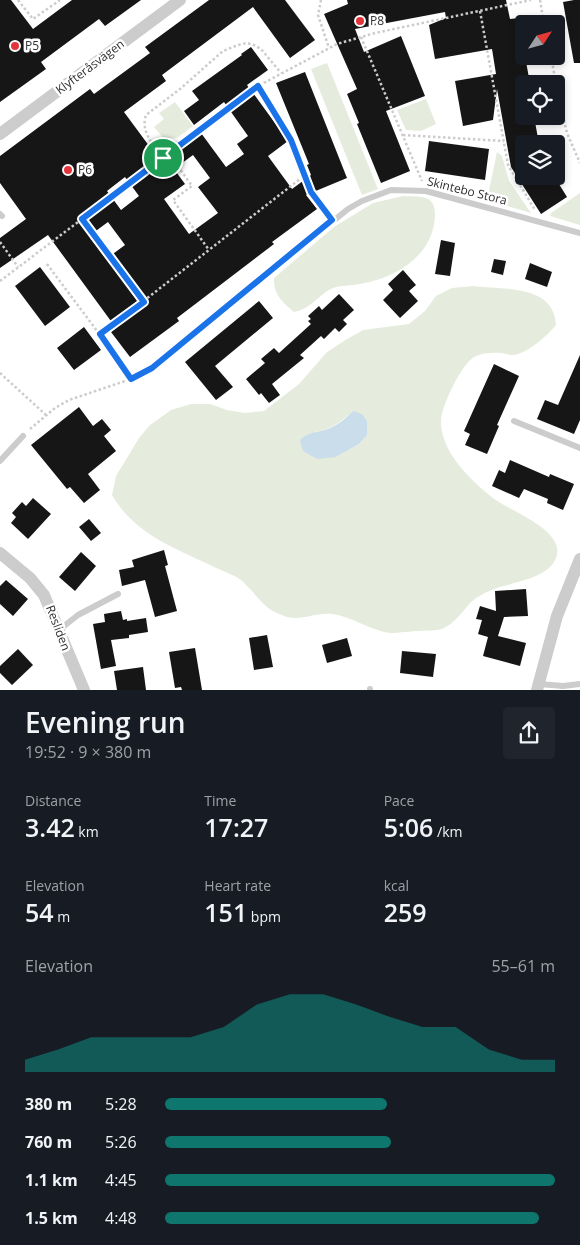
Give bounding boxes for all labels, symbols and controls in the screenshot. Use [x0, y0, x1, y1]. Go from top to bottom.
place label: P8 [370, 12, 384, 29]
marker: P8 [354, 15, 366, 27]
north arrow [515, 15, 565, 65]
map controls [515, 15, 565, 185]
street label: Klyfteråsvägen [52, 35, 128, 98]
place label: P5 [25, 37, 39, 54]
marker: P5 [9, 40, 21, 52]
button: locate [515, 75, 565, 125]
button: layers [515, 135, 565, 185]
pin [142, 137, 184, 179]
icon: arrive [149, 144, 177, 172]
place label: P6 [78, 161, 92, 178]
marker: P6 [62, 164, 74, 176]
street label: Skintebo Stora [425, 172, 509, 209]
street label: Resliden [42, 603, 75, 653]
text: Evening run [25, 703, 186, 741]
button: share [503, 707, 555, 759]
text: 19:52 · 9 × 380 m [25, 741, 151, 763]
text: Distance [25, 791, 81, 810]
text: Time [204, 791, 236, 810]
text: Pace [384, 791, 414, 810]
text: 3.42 [25, 810, 75, 844]
text: 17:27 [204, 810, 268, 844]
text: 5:06 [384, 810, 433, 844]
text: km [75, 822, 99, 841]
text: /km [433, 822, 462, 841]
text: Elevation [25, 876, 84, 895]
text: Heart rate [204, 876, 271, 895]
text: kcal [384, 876, 409, 895]
text: 54 [25, 895, 54, 929]
text: 151 [204, 895, 247, 929]
text: 259 [384, 895, 427, 929]
text: m [54, 907, 70, 926]
text: bpm [247, 907, 281, 926]
text: Elevation [25, 955, 93, 977]
text: 55–61 m [491, 955, 555, 977]
text: 380 m [25, 1093, 72, 1115]
text: 5:28 [105, 1093, 137, 1115]
text: 760 m [25, 1131, 72, 1153]
text: 5:26 [105, 1131, 137, 1153]
text: 1.1 km [25, 1169, 78, 1191]
text: 4:45 [105, 1169, 137, 1191]
text: 1.5 km [25, 1207, 78, 1229]
text: 4:48 [105, 1207, 137, 1229]

